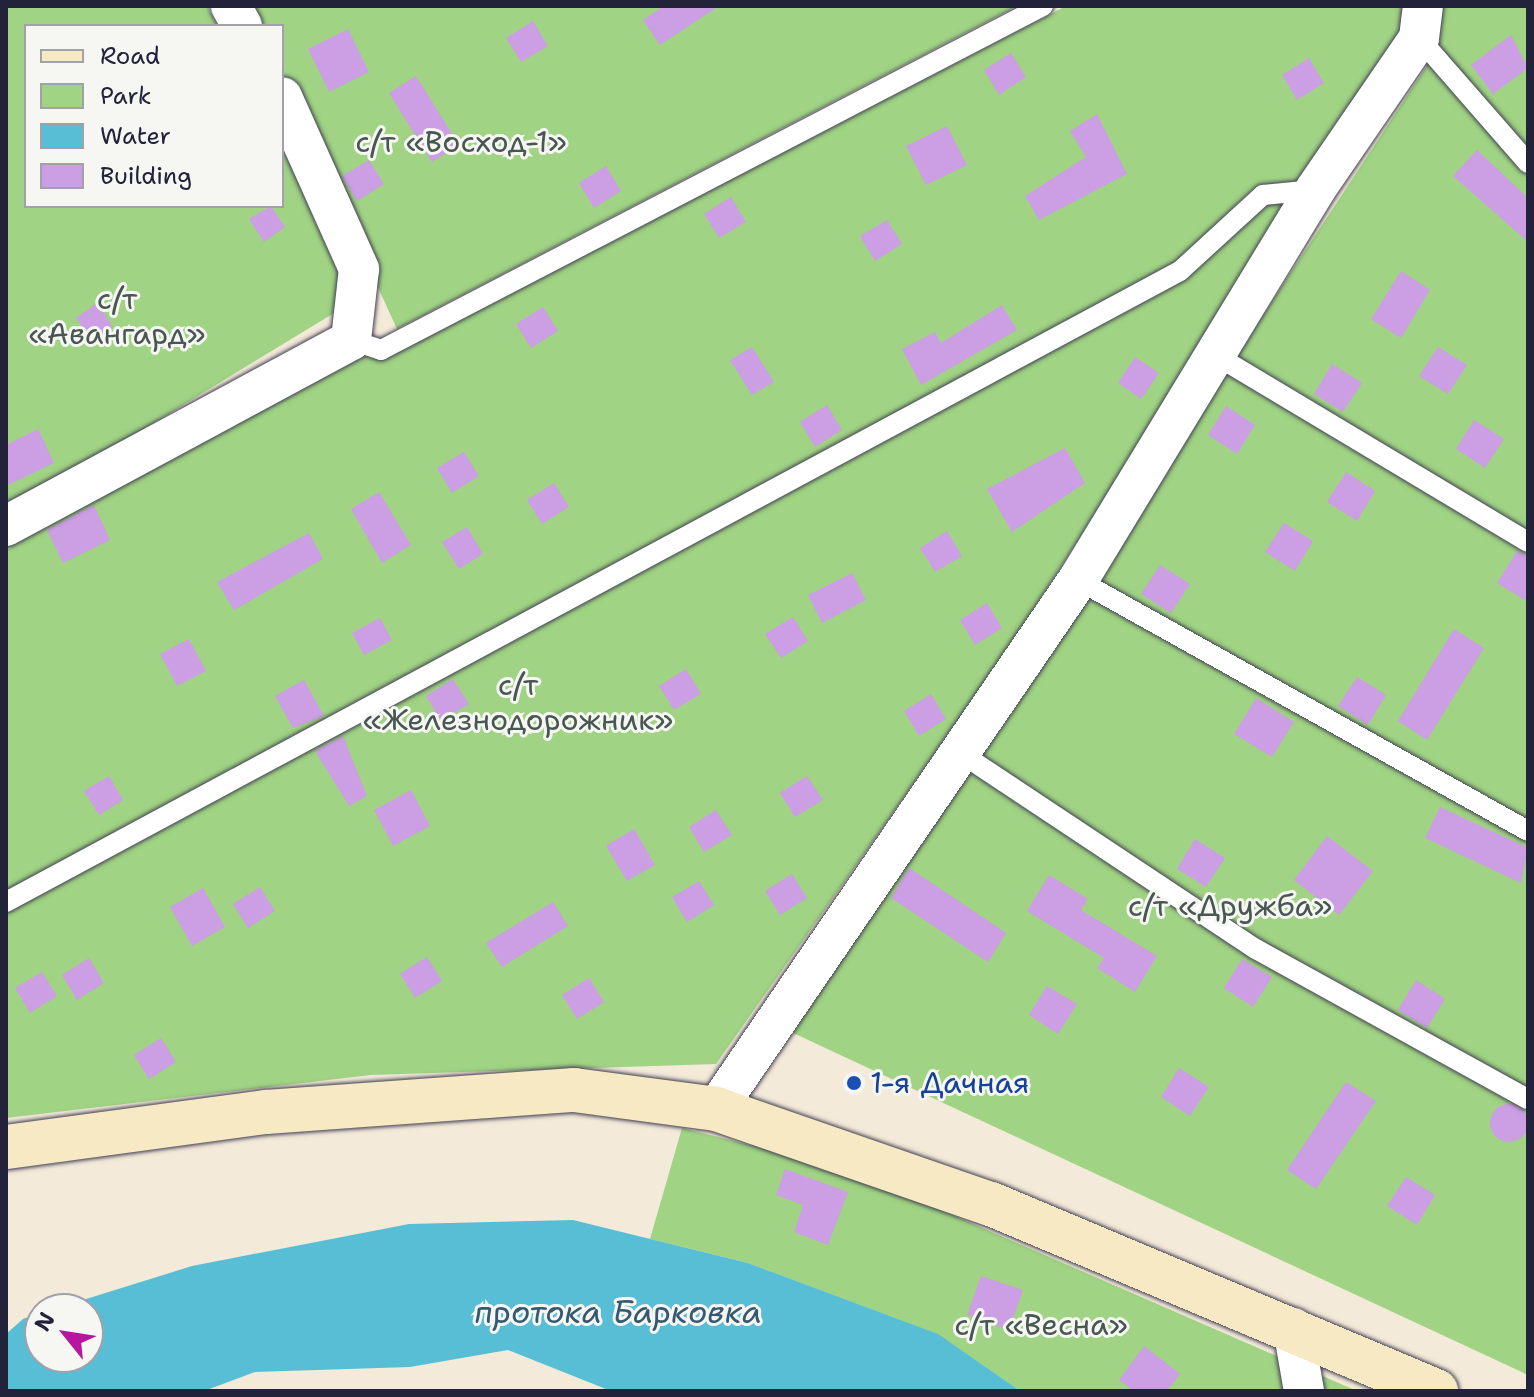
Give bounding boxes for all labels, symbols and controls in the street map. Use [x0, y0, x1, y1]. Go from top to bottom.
legend [24, 24, 284, 208]
text: Road [100, 40, 160, 72]
text: Park [100, 80, 152, 112]
text: Water [100, 120, 171, 152]
park label: с/т «Восход-1» [355, 124, 567, 160]
text: Building [100, 160, 192, 192]
park label: с/т «Авангард» [29, 281, 205, 352]
park label: с/т «Железнодорожник» [363, 667, 673, 738]
park label: с/т «Дружба» [1128, 888, 1332, 924]
place label: 1-я Дачная [870, 1065, 1030, 1101]
marker: 1-я Дачная [845, 1074, 863, 1092]
north arrow [24, 1293, 104, 1373]
water label: протока Барковка [474, 1293, 762, 1331]
text: N [28, 1307, 61, 1337]
park label: с/т «Весна» [954, 1307, 1128, 1343]

